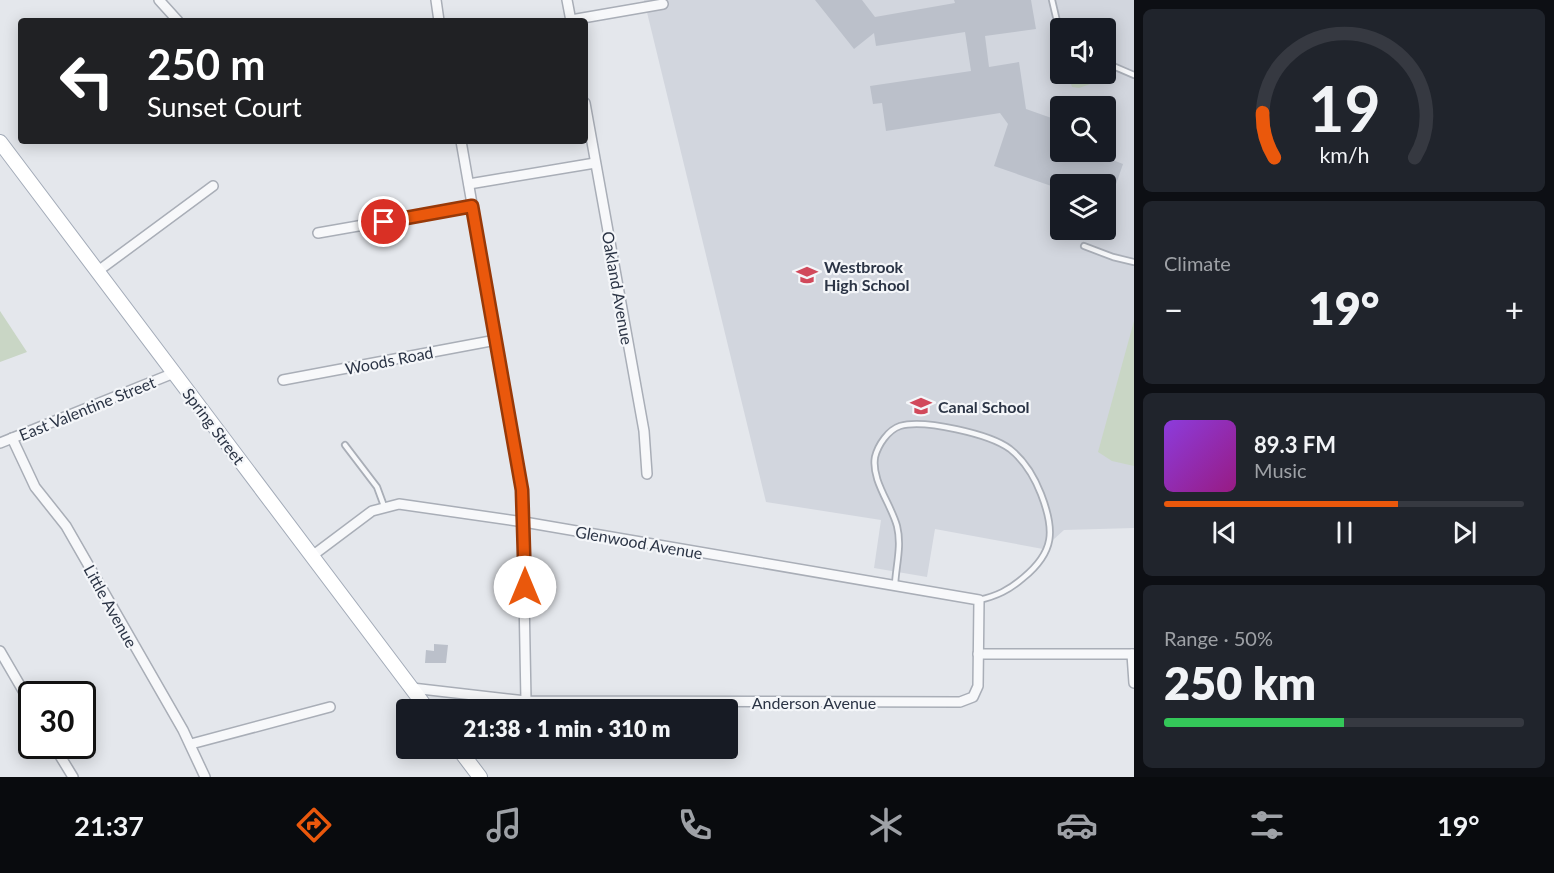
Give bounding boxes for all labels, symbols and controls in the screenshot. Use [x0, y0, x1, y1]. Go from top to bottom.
map controls [1050, 18, 1116, 240]
button: sound [1050, 18, 1116, 84]
text: 250 m [147, 39, 265, 89]
icon: left [48, 42, 126, 120]
text: 19 [1308, 70, 1380, 145]
text: Sunset Court [147, 90, 302, 123]
button: search [1050, 96, 1116, 162]
text: km/h [1319, 142, 1369, 168]
button: layers [1050, 174, 1116, 240]
pin [358, 196, 409, 247]
icon: arrive [367, 205, 400, 238]
street label: Oakland Avenue [599, 230, 637, 346]
text: Climate [1164, 251, 1231, 275]
place label: Westbrook High School [824, 257, 910, 294]
school or university icon: Westbrook High School [795, 263, 819, 287]
text: 19° [1309, 281, 1379, 335]
text: − [1164, 289, 1183, 329]
text: + [1505, 289, 1524, 329]
street label: Woods Road [343, 342, 435, 378]
street label: East Valentine Street [16, 372, 158, 444]
street label: Spring Street [179, 384, 249, 468]
school or university icon: Canal School [909, 394, 933, 418]
place label: Canal School [938, 397, 1030, 416]
text: 89.3 FM [1254, 431, 1336, 458]
text: Music [1254, 458, 1307, 482]
icon: previous [1208, 516, 1241, 549]
icon: pause [1328, 516, 1361, 549]
icon: next [1448, 516, 1481, 549]
street label: Glenwood Avenue [574, 521, 704, 563]
position arrow [493, 555, 557, 619]
street label: Little Avenue [80, 561, 142, 651]
text: Range · 50% [1164, 626, 1273, 650]
text: 250 km [1164, 656, 1316, 710]
speed limit sign: 30 [18, 681, 96, 759]
street label: Anderson Avenue [752, 693, 876, 712]
text: 21:38 · 1 min · 310 m [464, 715, 670, 742]
icon: directions [293, 804, 335, 846]
icon: music [483, 804, 525, 846]
icon: phone [674, 804, 716, 846]
icon: climate [865, 804, 907, 846]
icon: car [1056, 804, 1098, 846]
icon: filters [1246, 804, 1288, 846]
text: 21:37 [74, 809, 144, 842]
text: 19° [1437, 809, 1480, 842]

